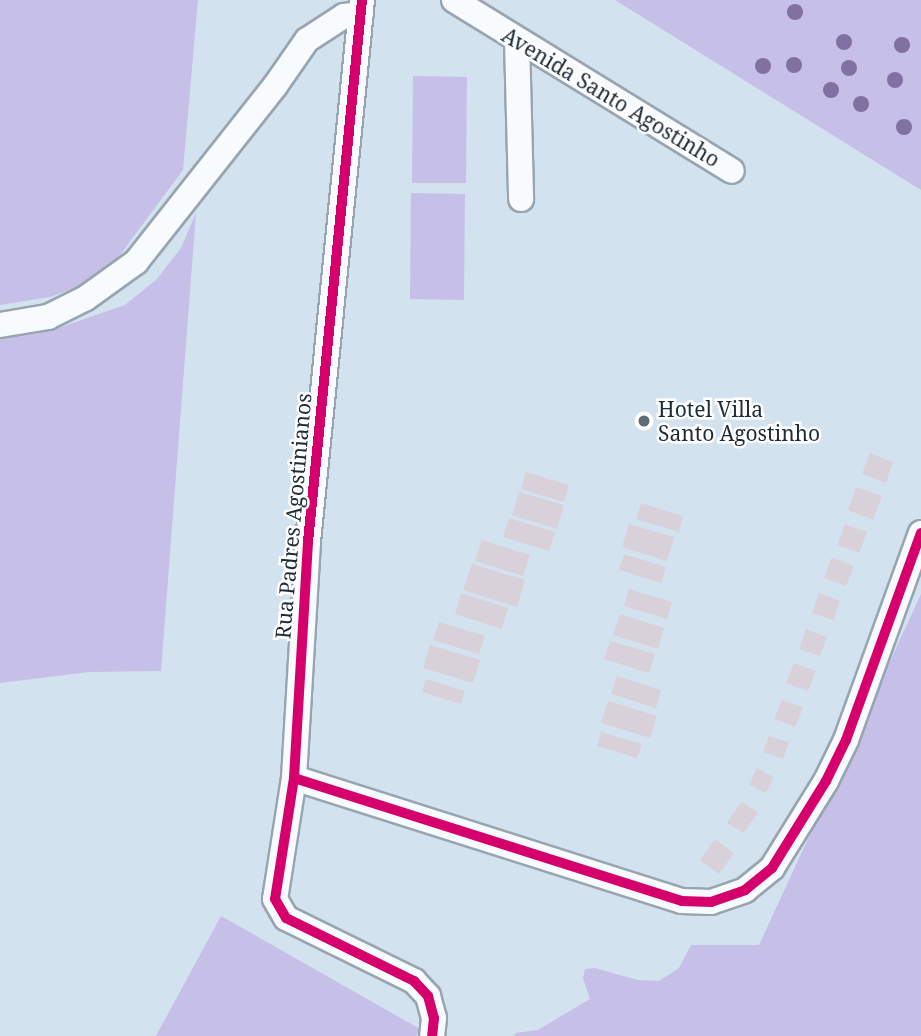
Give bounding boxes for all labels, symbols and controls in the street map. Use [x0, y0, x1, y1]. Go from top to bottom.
street label: Avenida Santo Agostinho [498, 22, 724, 172]
street label: Rua Padres Agostinianos [270, 392, 316, 640]
place label: Hotel Villa Santo Agostinho [658, 396, 820, 446]
marker: Hotel Villa Santo Agostinho [636, 413, 652, 429]

